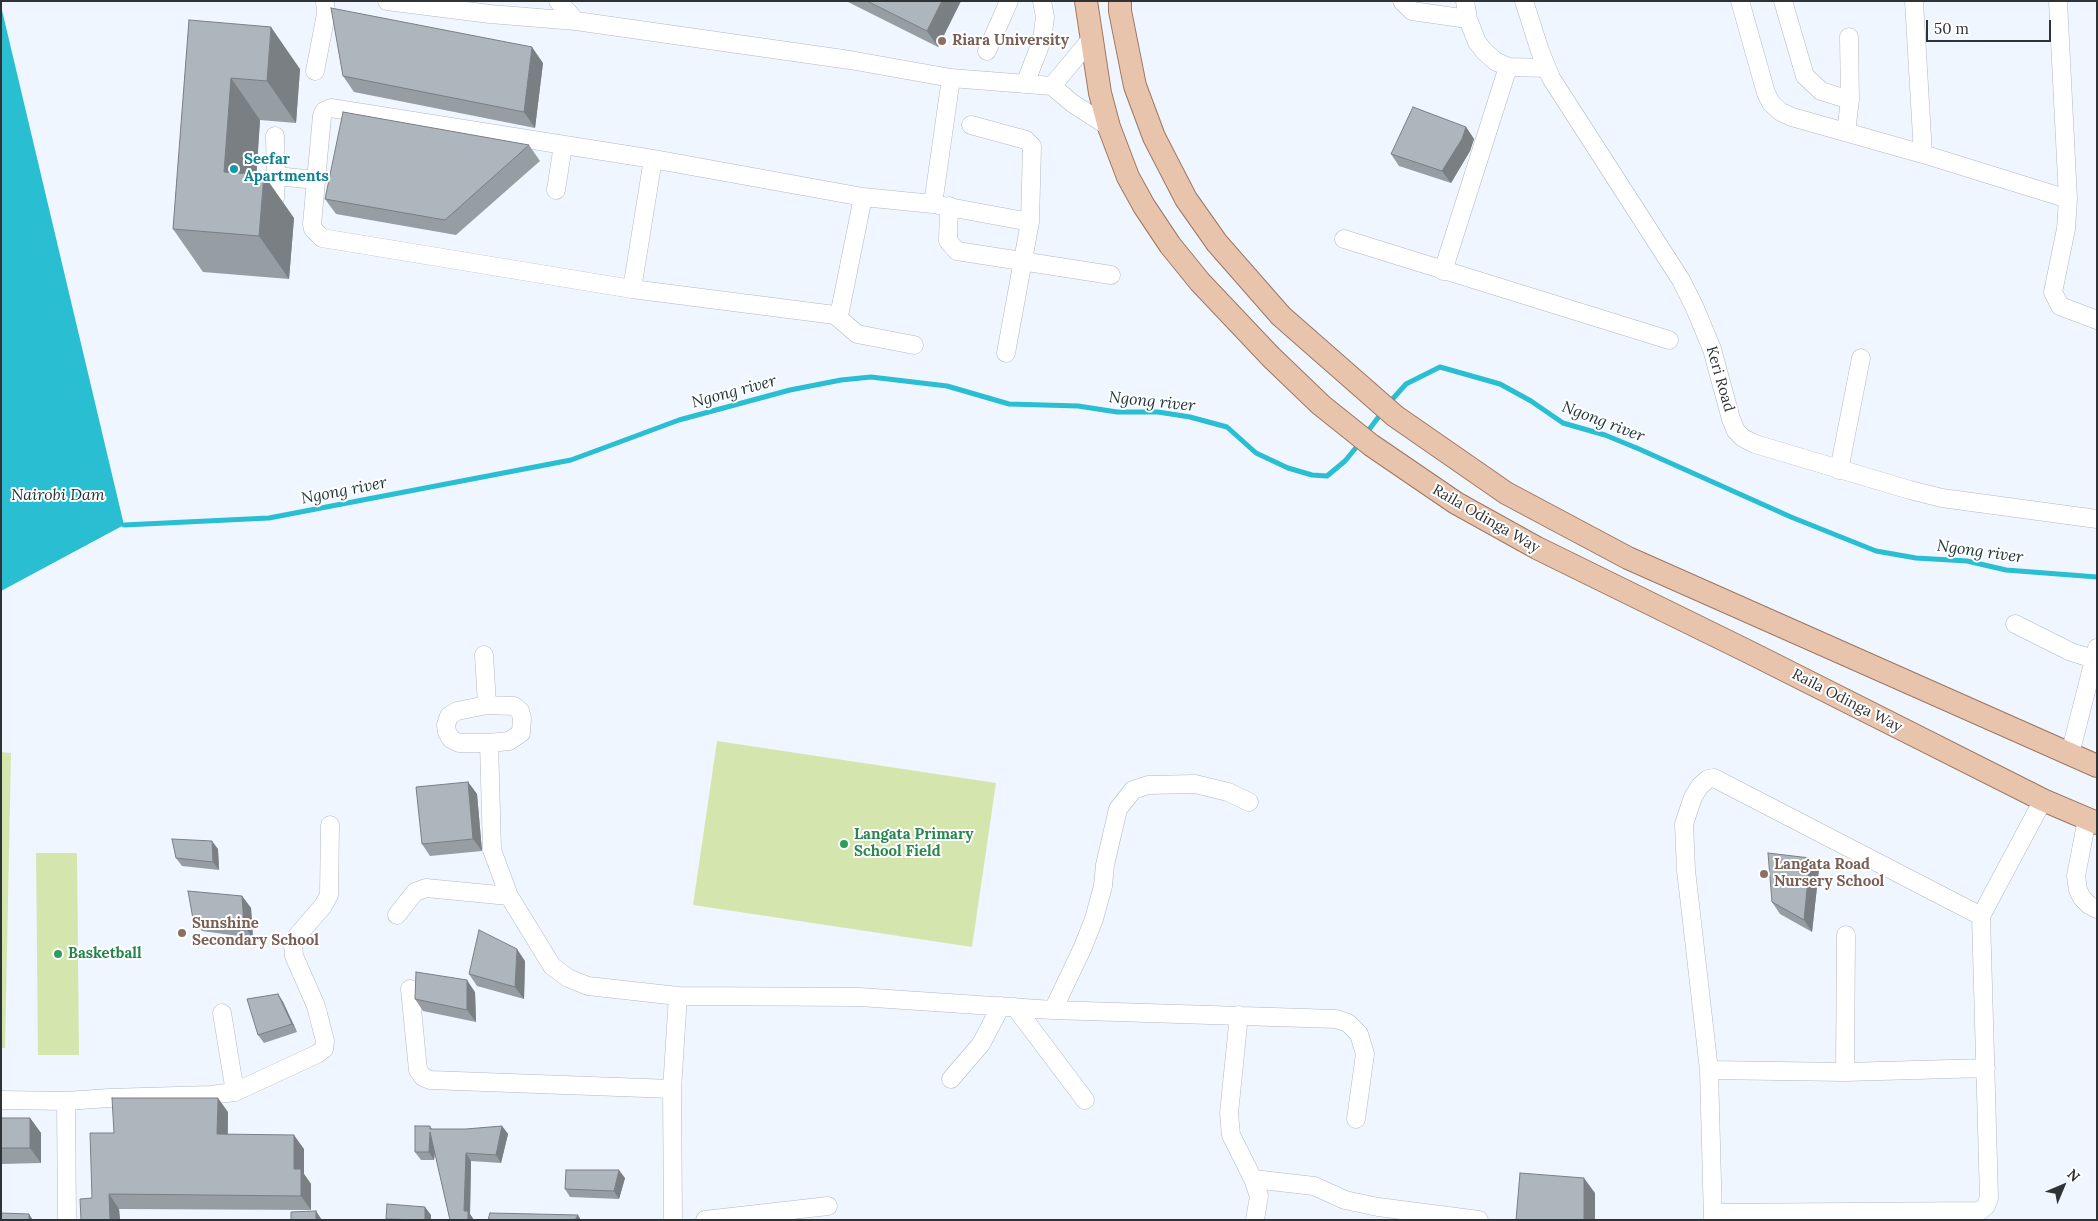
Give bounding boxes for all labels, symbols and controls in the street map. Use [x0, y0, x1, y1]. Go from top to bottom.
scale bar [1928, 10, 2053, 42]
text: 50 m [1934, 19, 1969, 38]
place label: Riara University [952, 32, 1069, 50]
marker: Riara University [936, 35, 948, 47]
place label: Seefar Apartments [244, 151, 329, 186]
marker: Seefar Apartments [228, 163, 240, 175]
street label: Keri Road [1702, 344, 1738, 414]
water label: Ngong river [690, 371, 778, 413]
water label: Ngong river [1108, 388, 1196, 416]
water label: Ngong river [1559, 397, 1647, 447]
water label: Ngong river [299, 473, 389, 509]
street label: Raila Odinga Way [1429, 481, 1543, 557]
water label: Nairobi Dam [11, 485, 105, 505]
water label: Ngong river [1936, 536, 2024, 568]
street label: Raila Odinga Way [1789, 665, 1905, 737]
place label: Langata Primary School Field [854, 826, 974, 861]
marker: Langata Primary School Field [838, 838, 850, 850]
place label: Langata Road Nursery School [1774, 856, 1884, 891]
marker: Langata Road Nursery School [1758, 868, 1770, 880]
place label: Sunshine Secondary School [192, 915, 319, 950]
marker: Sunshine Secondary School [176, 927, 188, 939]
place label: Basketball [68, 945, 142, 963]
marker: Basketball [52, 948, 64, 960]
north arrow [2038, 1161, 2088, 1211]
text: N [2063, 1165, 2084, 1186]

